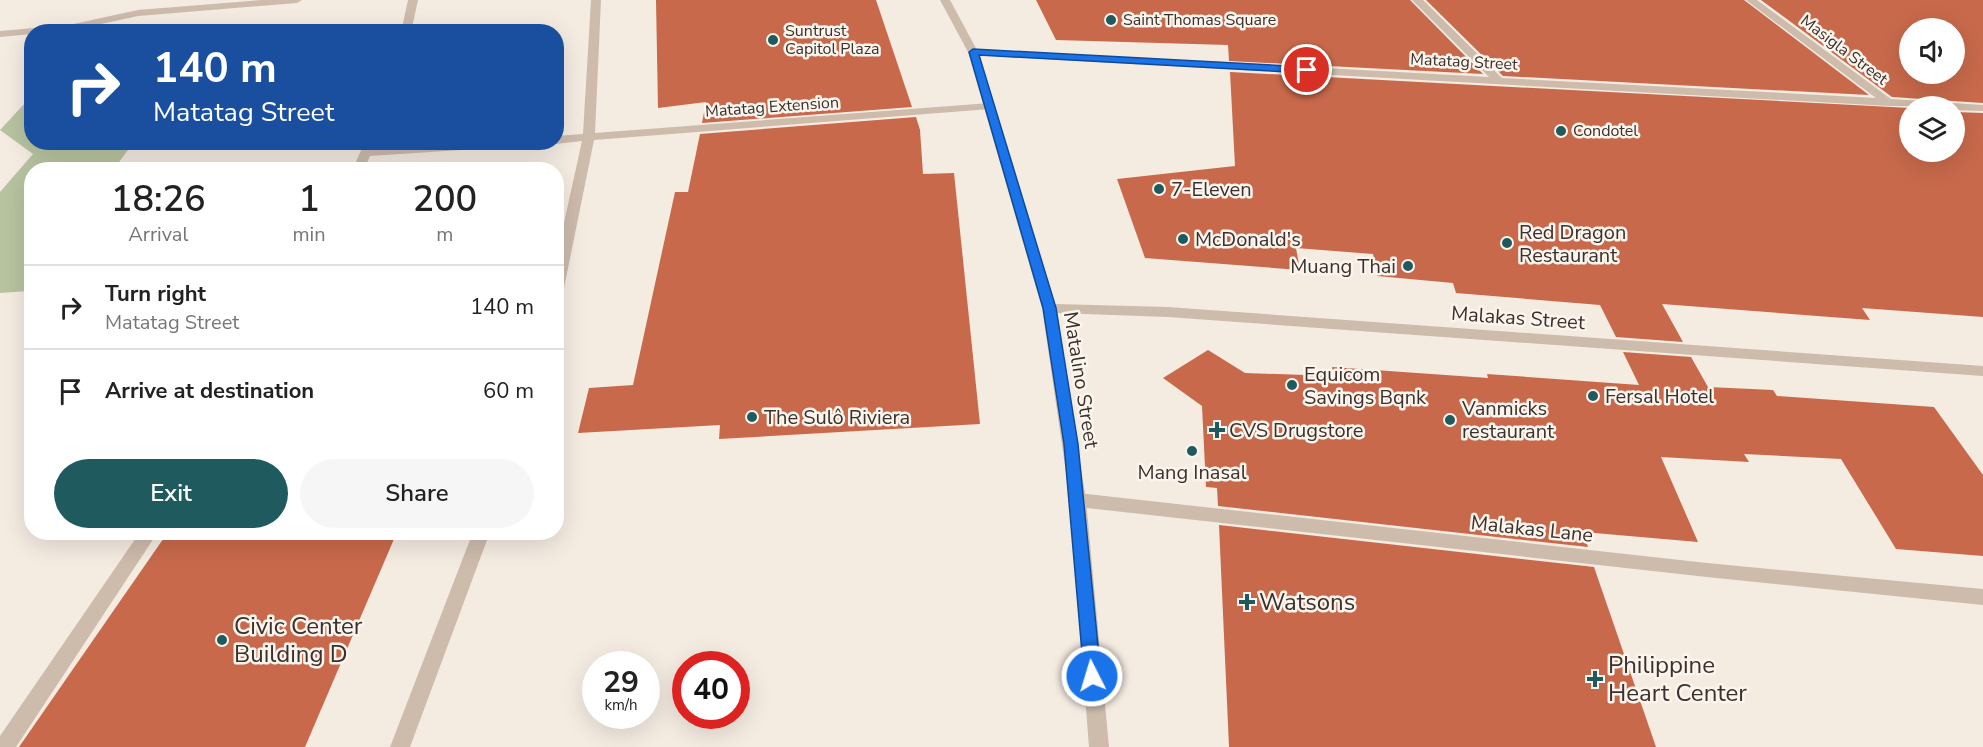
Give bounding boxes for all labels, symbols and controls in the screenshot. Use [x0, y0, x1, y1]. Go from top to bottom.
place label: Saint Thomas Square [1123, 9, 1276, 31]
street label: Masigla Street [1796, 10, 1892, 90]
marker: Saint Thomas Square [1104, 13, 1118, 27]
map controls [1899, 18, 1965, 162]
button: sound [1899, 18, 1965, 84]
place label: Suntrust Capitol Plaza [785, 20, 879, 60]
marker: Suntrust Capitol Plaza [766, 33, 780, 47]
text: 140 m [153, 40, 277, 97]
pin [1281, 44, 1332, 95]
icon: right [54, 48, 132, 126]
street label: Matatag Street [1410, 48, 1519, 76]
icon: arrive [1290, 53, 1323, 86]
street label: Matatag Extension [704, 91, 840, 123]
text: Matatag Street [153, 94, 334, 131]
button: layers [1899, 96, 1965, 162]
place label: Condotel [1573, 120, 1638, 142]
marker: Condotel [1554, 124, 1568, 138]
text: 18:26 [111, 175, 206, 224]
text: 1 [298, 175, 320, 224]
text: 200 [412, 175, 477, 224]
place label: 7-Eleven [1171, 176, 1252, 203]
marker: 7-Eleven [1152, 182, 1166, 196]
place label: Red Dragon Restaurant [1519, 219, 1626, 269]
text: Arrival [128, 221, 188, 248]
text: min [293, 221, 326, 248]
text: m [436, 221, 453, 248]
place label: McDonald's [1195, 226, 1301, 253]
marker: McDonald's [1176, 232, 1190, 246]
marker: Red Dragon Restaurant [1500, 236, 1514, 250]
place label: Muang Thai [1290, 253, 1396, 280]
marker: Muang Thai [1401, 259, 1415, 273]
text: Turn right [105, 279, 206, 309]
icon: right [54, 291, 87, 324]
text: 140 m [470, 292, 534, 322]
street label: Malakas Street [1450, 300, 1587, 336]
text: Matatag Street [105, 309, 239, 336]
street label: Matalino Street [1057, 310, 1105, 451]
place label: Equicom Savings Bqnk [1304, 361, 1427, 411]
icon: arrive [54, 375, 87, 408]
text: Arrive at destination [105, 376, 314, 406]
text: 60 m [483, 376, 534, 406]
marker: Equicom Savings Bqnk [1285, 378, 1299, 392]
place label: Fersal Hotel [1605, 383, 1714, 410]
marker: Fersal Hotel [1586, 389, 1600, 403]
place label: Vanmicks restaurant [1461, 395, 1555, 445]
place label: The Sulô Riviera [764, 404, 910, 431]
marker: The Sulô Riviera [745, 410, 759, 424]
marker: Vanmicks restaurant [1443, 413, 1457, 427]
place label: CVS Drugstore [1229, 417, 1363, 444]
marker: CVS Drugstore [1210, 423, 1224, 437]
marker: Mang Inasal [1185, 444, 1199, 458]
button: Exit [54, 459, 288, 528]
button: Share [300, 459, 534, 528]
place label: Mang Inasal [1137, 459, 1247, 486]
street label: Malakas Lane [1469, 509, 1595, 549]
place label: Watsons [1259, 586, 1355, 618]
marker: Watsons [1240, 595, 1254, 609]
place label: Civic Center Building D [234, 610, 363, 670]
marker: Civic Center Building D [215, 633, 229, 647]
position arrow [1060, 644, 1124, 708]
place label: Philippine Heart Center [1608, 649, 1747, 709]
speed limit sign: 40 [672, 651, 750, 729]
text: 29 [603, 662, 639, 703]
marker: Philippine Heart Center [1586, 670, 1604, 688]
text: km/h [604, 695, 638, 715]

